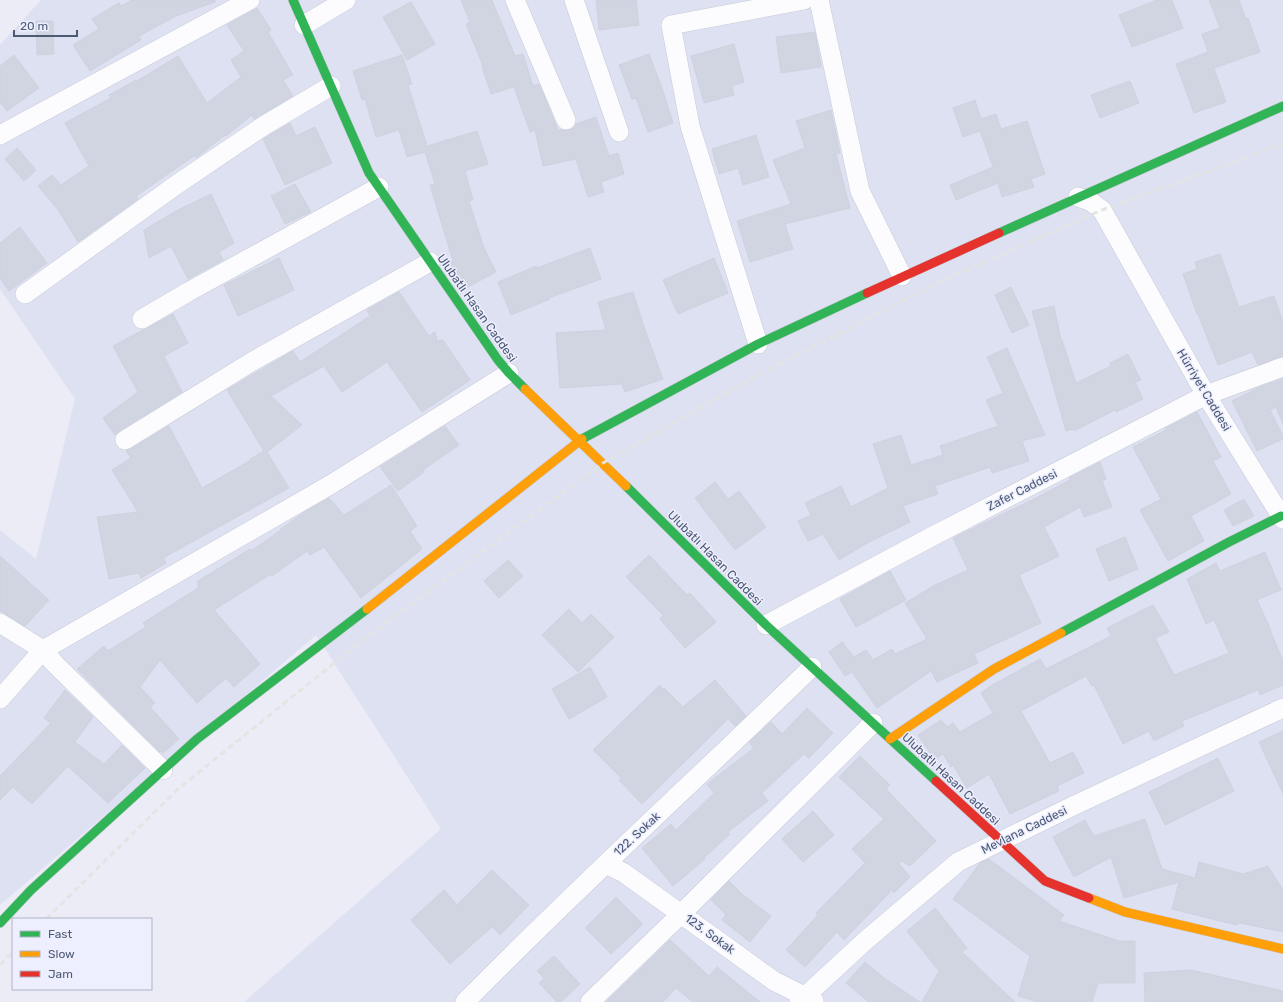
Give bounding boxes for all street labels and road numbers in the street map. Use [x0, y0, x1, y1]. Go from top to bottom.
street label: Ulubatlı Hasan Caddesi [434, 251, 520, 365]
street label: Hürriyet Caddesi [1174, 346, 1234, 434]
street label: Zafer Caddesi [985, 466, 1060, 514]
street label: Ulubatlı Hasan Caddesi [665, 508, 765, 608]
street label: Ulubatlı Hasan Caddesi [899, 730, 1003, 828]
street label: Mevlana Caddesi [979, 803, 1069, 857]
street label: 122. Sokak [611, 808, 664, 859]
street label: 123. Sokak [682, 911, 738, 957]

